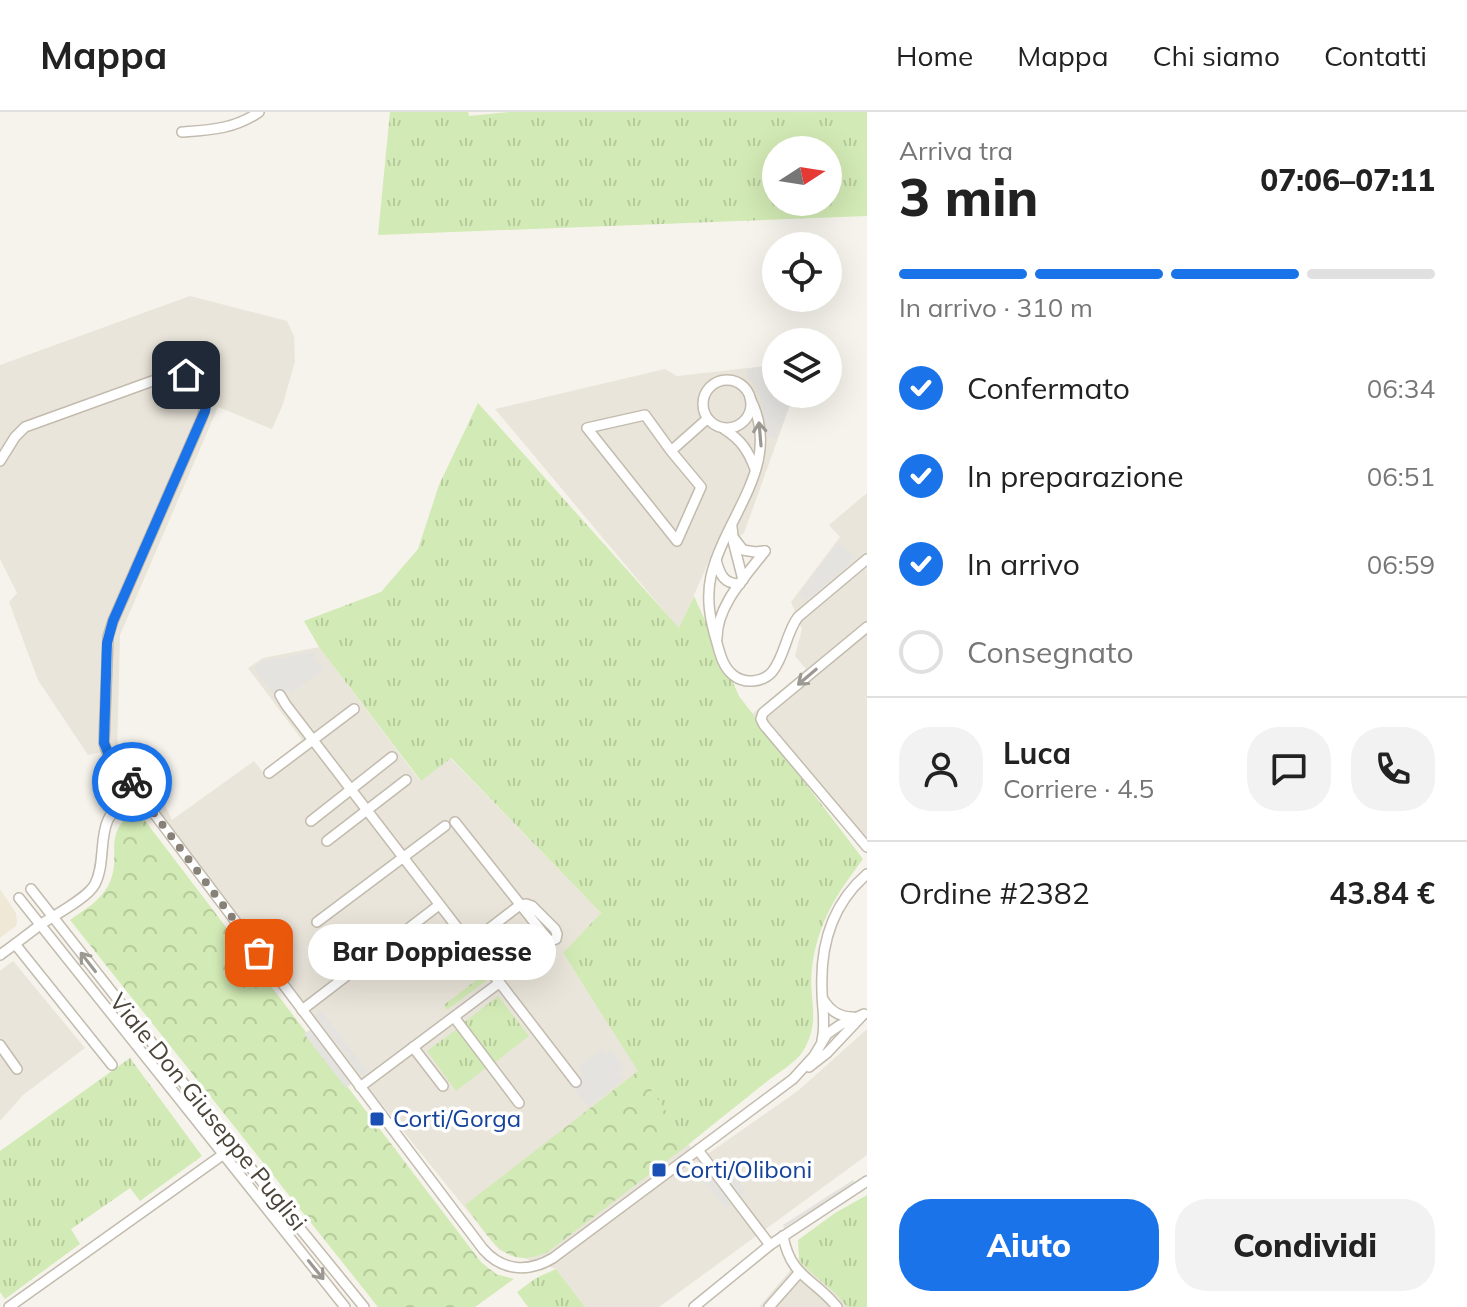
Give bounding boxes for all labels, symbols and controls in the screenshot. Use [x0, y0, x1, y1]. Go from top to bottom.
text: Mappa [40, 31, 167, 79]
text: Home [896, 38, 973, 73]
text: Mappa [1017, 38, 1108, 73]
text: Chi siamo [1152, 38, 1280, 73]
text: Contatti [1324, 38, 1427, 73]
text: Arriva tra [899, 134, 1013, 167]
north arrow [762, 136, 842, 216]
map controls [762, 136, 842, 408]
text: 07:06–07:11 [1260, 161, 1435, 199]
text: 3 min [899, 164, 1038, 229]
button: locate [762, 232, 842, 312]
text: In arrivo · 310 m [899, 291, 1093, 324]
button: layers [762, 328, 842, 408]
pin [152, 341, 220, 409]
icon: home [164, 353, 208, 397]
icon: check [899, 366, 943, 410]
text: Confermato [967, 369, 1130, 407]
text: 06:34 [1367, 372, 1435, 405]
one-way arrow [752, 421, 767, 448]
icon: check [899, 454, 943, 498]
text: In preparazione [967, 457, 1184, 495]
text: 06:51 [1367, 460, 1435, 493]
icon: check [899, 542, 943, 586]
text: In arrivo [967, 545, 1080, 583]
text: 06:59 [1367, 548, 1435, 581]
text: Consegnato [967, 633, 1134, 671]
one-way arrow [797, 668, 818, 686]
button: person [899, 727, 983, 811]
button: chat [1247, 727, 1331, 811]
button: phone [1351, 727, 1435, 811]
text: Luca [1003, 734, 1071, 772]
courier [92, 742, 172, 822]
icon: bike [110, 760, 154, 804]
text: Corriere · 4.5 [1003, 772, 1154, 805]
text: Ordine #2382 [899, 874, 1090, 912]
text: 43.84 € [1329, 874, 1435, 912]
pin [225, 919, 293, 987]
callout: Bar Doppiaesse [307, 925, 555, 981]
icon: bag [237, 931, 281, 975]
text: Bar Doppiaesse [332, 935, 532, 968]
one-way arrow [79, 952, 97, 973]
street label: Viale Don Giuseppe Puglisi [104, 987, 314, 1236]
place label: Corti/Gorga [393, 1103, 521, 1133]
marker: Corti/Gorga [368, 1110, 386, 1128]
place label: Corti/Oliboni [675, 1154, 812, 1184]
marker: Corti/Oliboni [650, 1161, 668, 1179]
button: Aiuto [899, 1199, 1159, 1291]
button: Condividi [1175, 1199, 1435, 1291]
one-way arrow [307, 1259, 325, 1280]

